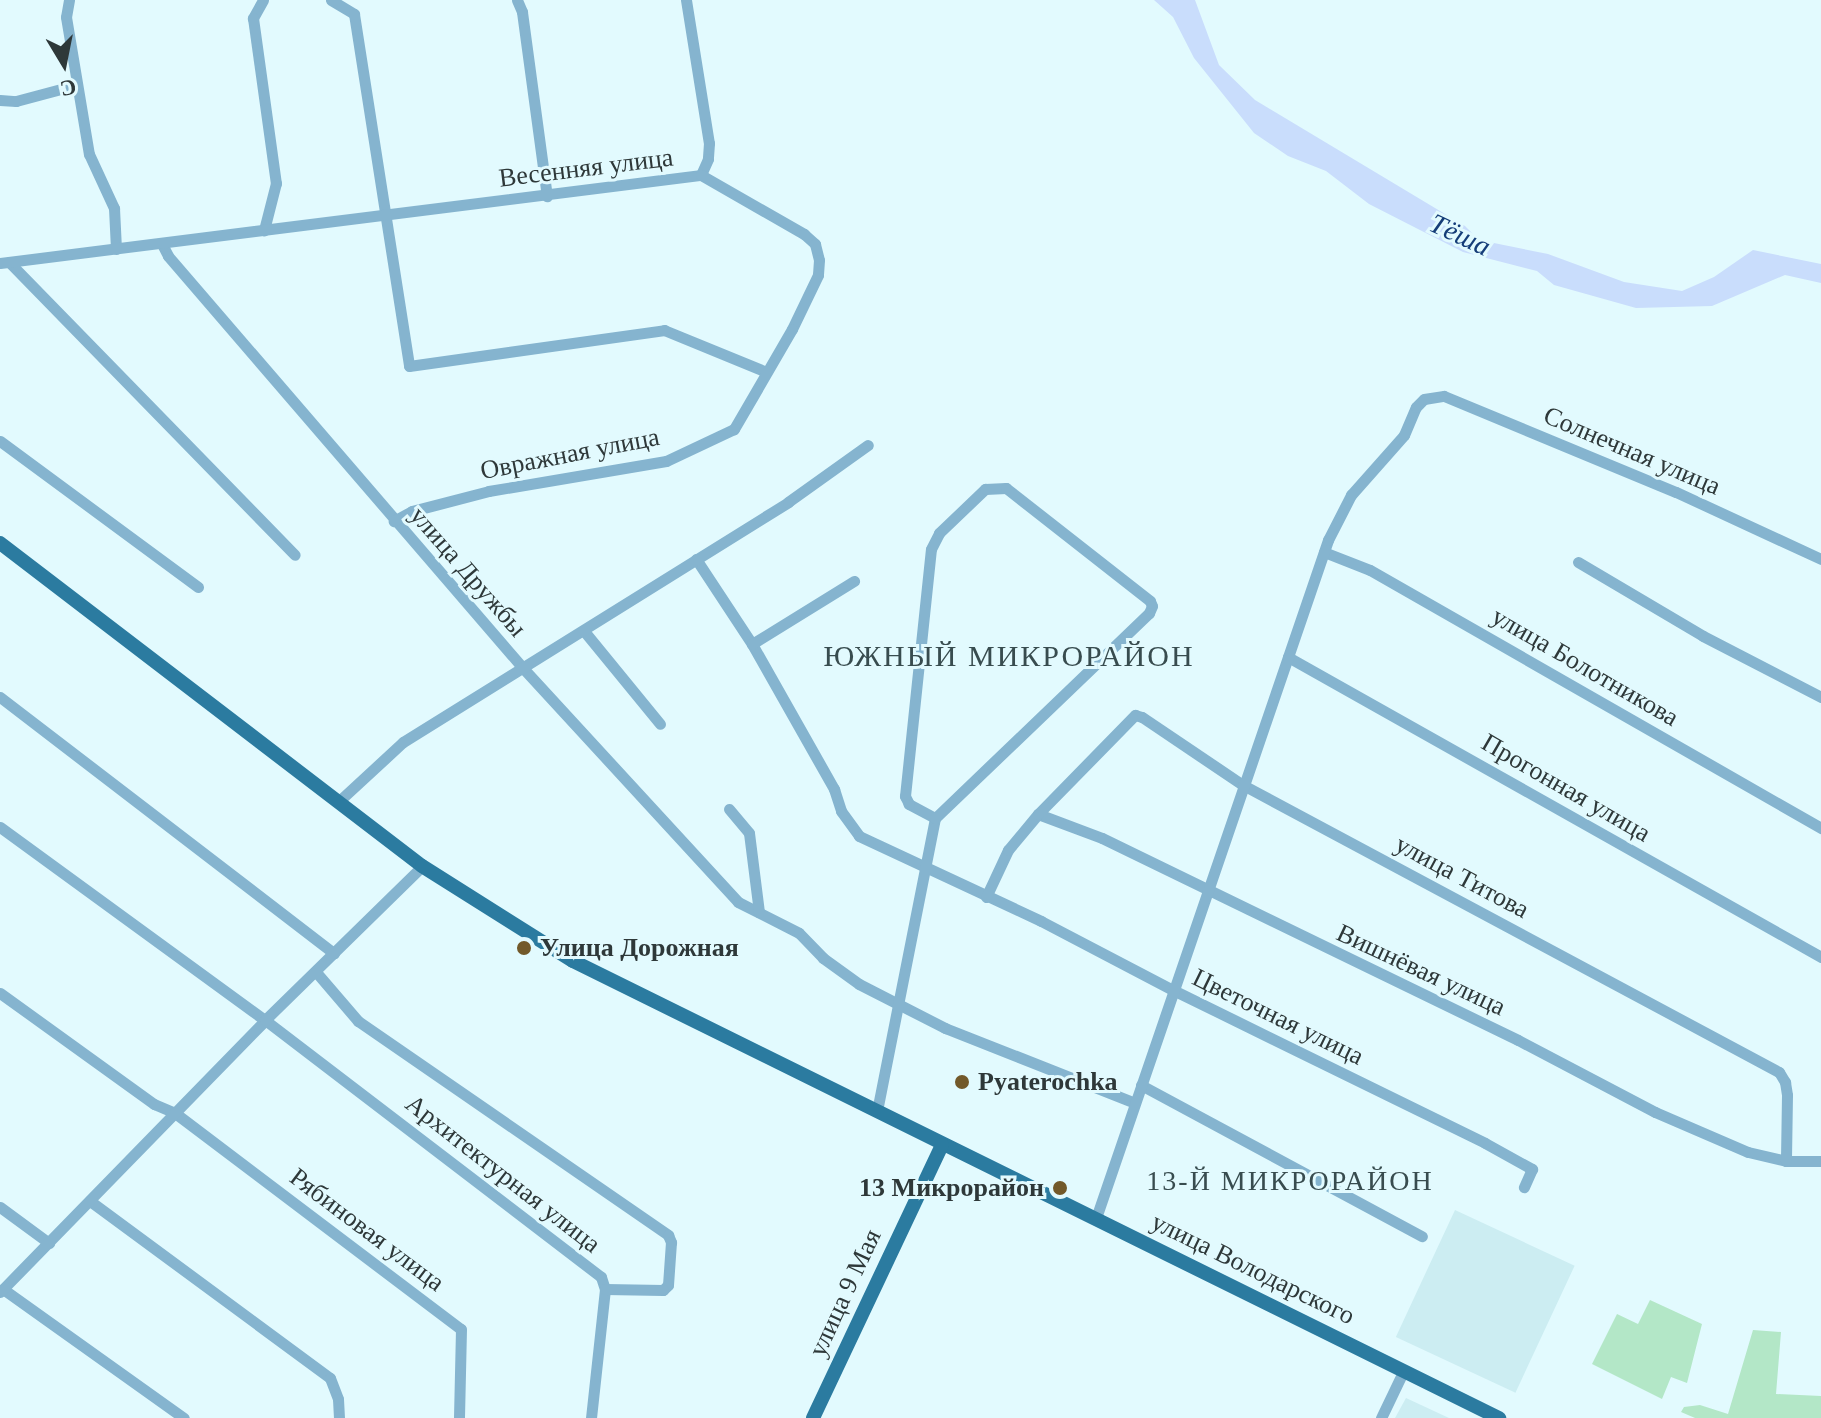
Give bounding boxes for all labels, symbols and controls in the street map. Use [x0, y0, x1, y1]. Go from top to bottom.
north arrow [24, 24, 104, 104]
text: С [58, 74, 78, 102]
street label: Весенняя улица [497, 142, 675, 194]
water label: Тёша [1424, 206, 1496, 264]
street label: Солнечная улица [1539, 400, 1725, 502]
street label: Овражная улица [478, 421, 662, 487]
street label: улица Дружбы [403, 501, 533, 643]
street label: улица Болотникова [1486, 601, 1684, 733]
district label: ЮЖНЫЙ МИКРОРАЙОН [823, 638, 1195, 674]
street label: Прогонная улица [1476, 727, 1656, 849]
street label: улица Титова [1390, 829, 1534, 925]
street label: Вишнёвая улица [1332, 917, 1510, 1023]
place label: Улица Дорожная [540, 932, 739, 964]
marker: Улица Дорожная [515, 939, 533, 957]
street label: Цветочная улица [1187, 962, 1369, 1072]
place label: Pyaterochka [978, 1066, 1118, 1098]
marker: Pyaterochka [953, 1073, 971, 1091]
street label: Архитектурная улица [399, 1088, 607, 1260]
street label: Рябиновая улица [283, 1162, 451, 1298]
district label: 13-Й МИКРОРАЙОН [1146, 1164, 1434, 1198]
place label: 13 Микрорайон [859, 1172, 1044, 1204]
marker: 13 Микрорайон [1051, 1179, 1069, 1197]
street label: улица Володарского [1146, 1206, 1360, 1332]
street label: улица 9 Мая [802, 1224, 888, 1362]

